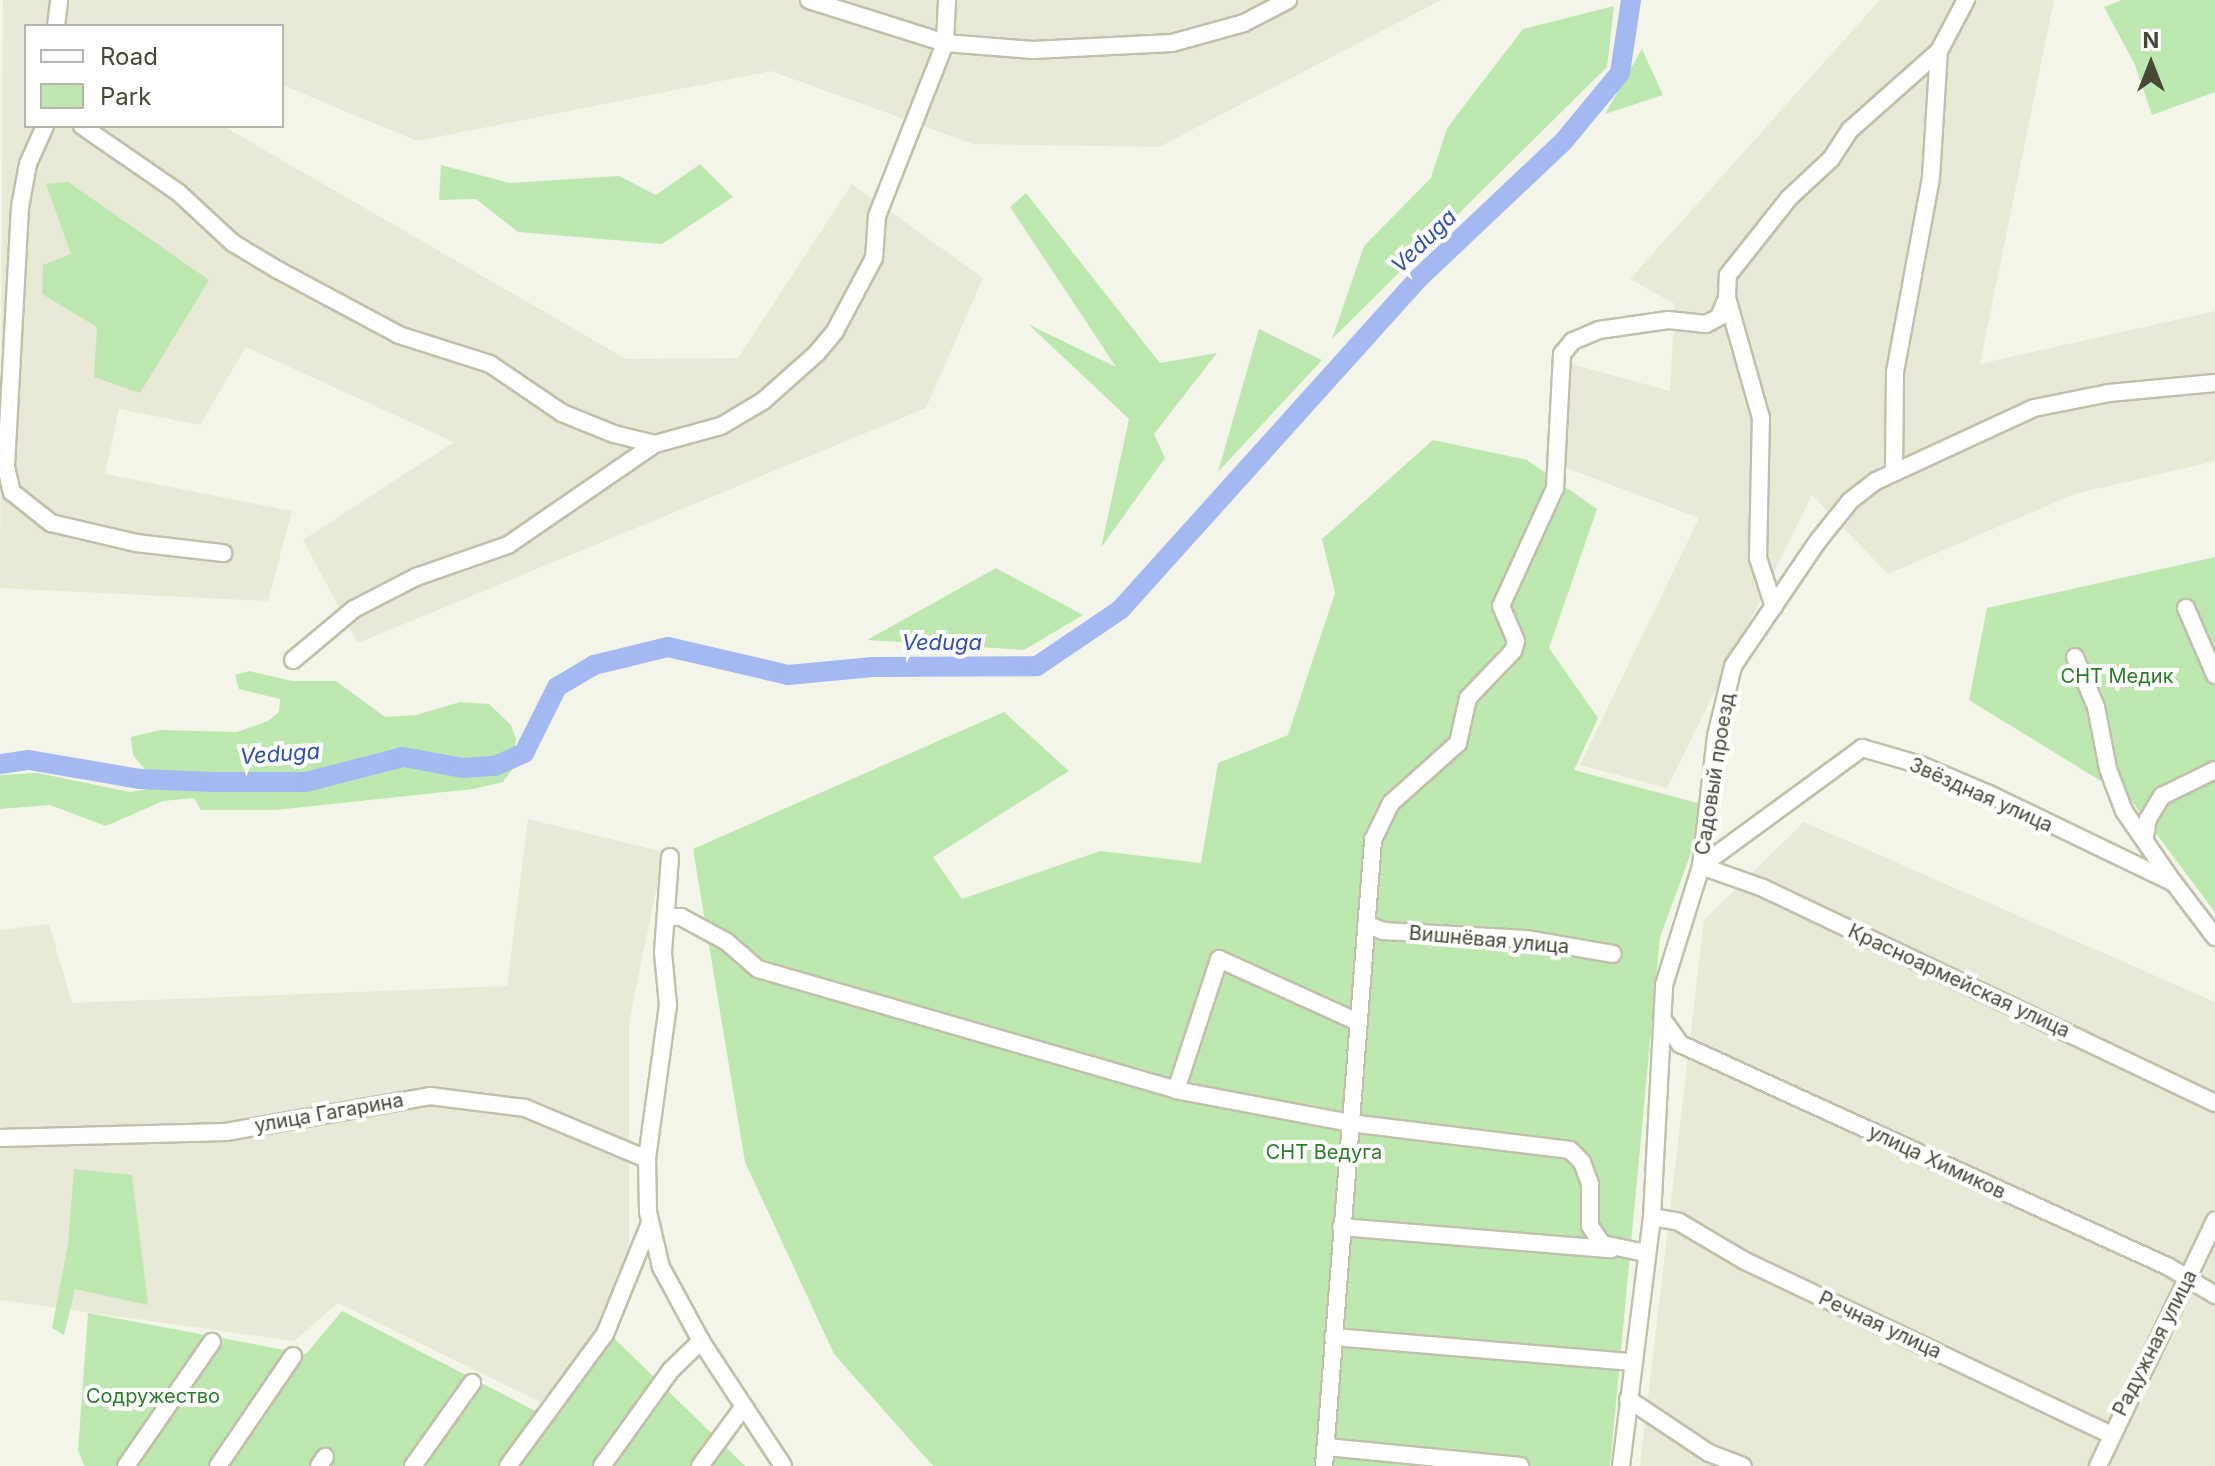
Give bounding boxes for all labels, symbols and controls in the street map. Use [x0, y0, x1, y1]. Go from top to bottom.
legend [24, 24, 284, 128]
north arrow [2111, 24, 2191, 104]
text: N [2143, 27, 2159, 53]
text: Road [100, 42, 158, 71]
text: Park [100, 82, 151, 111]
water label: Veduga [1386, 204, 1462, 278]
water label: Veduga [902, 630, 982, 656]
park label: СНТ Медик [2061, 664, 2173, 688]
street label: Садовый проезд [1690, 691, 1740, 857]
water label: Veduga [239, 738, 321, 770]
street label: Звёздная улица [1906, 753, 2056, 837]
street label: Красноармейская улица [1844, 919, 2074, 1043]
street label: Вишнёвая улица [1408, 921, 1570, 959]
street label: улица Гагарина [253, 1088, 405, 1138]
street label: улица Химиков [1864, 1120, 2010, 1204]
park label: СНТ Ведуга [1266, 1140, 1382, 1164]
street label: Радужная улица [2108, 1266, 2202, 1420]
street label: Речная улица [1815, 1286, 1945, 1364]
park label: Содружество [86, 1384, 220, 1408]

